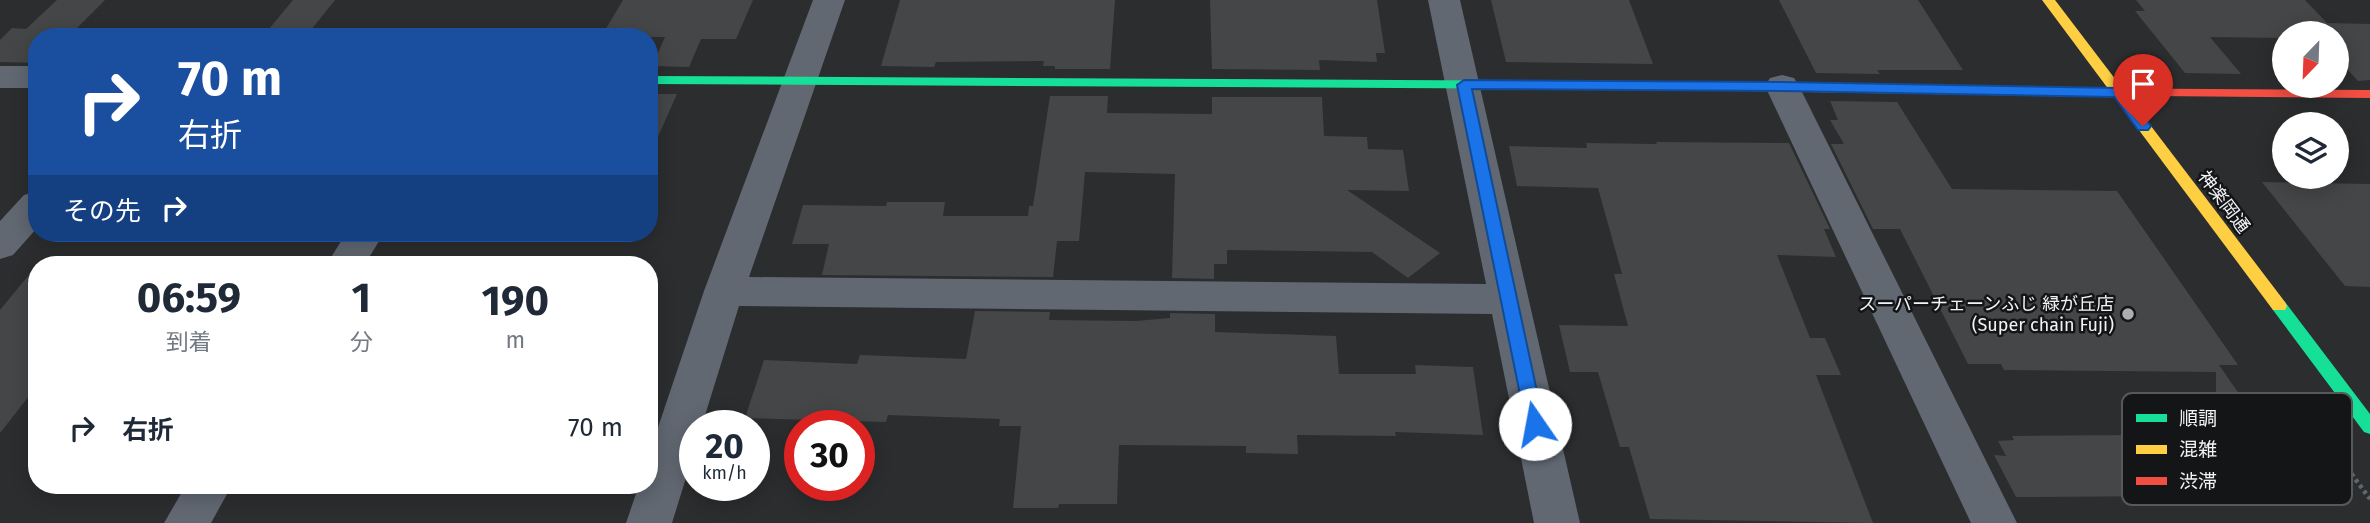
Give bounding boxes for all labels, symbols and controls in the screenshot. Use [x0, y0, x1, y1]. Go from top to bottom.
north arrow [2272, 21, 2348, 98]
map controls [2272, 21, 2349, 189]
text: 70 m [178, 49, 282, 108]
pin [2113, 54, 2173, 126]
icon: right [63, 56, 154, 147]
icon: arrive [2124, 65, 2162, 103]
button: layers [2272, 112, 2349, 189]
text: 右折 [178, 116, 242, 154]
street label: 神楽岡通 [2194, 167, 2254, 237]
icon: right [155, 189, 193, 227]
text: その先 [63, 196, 141, 227]
text: 06:59 [137, 273, 241, 323]
text: 1 [351, 273, 371, 323]
text: 190 [482, 276, 549, 326]
place label: スーパーチェーンふじ 緑が丘店 (Super chain Fuji) [1858, 293, 2114, 336]
marker: スーパーチェーンふじ 緑が丘店 (Super chain Fuji) [2120, 306, 2136, 322]
text: m [505, 326, 525, 354]
text: 到着 [166, 328, 212, 356]
text: 分 [350, 328, 373, 356]
position arrow [1498, 387, 1572, 461]
legend [2122, 393, 2352, 505]
text: 順調 [2179, 407, 2217, 430]
icon: right [63, 409, 101, 447]
speed limit sign: 30 [784, 410, 875, 501]
text: 70 m [568, 412, 623, 443]
text: 右折 [122, 415, 174, 446]
text: 20 [705, 425, 744, 467]
text: 混雑 [2179, 438, 2217, 461]
text: km/h [702, 462, 747, 484]
text: 渋滞 [2179, 470, 2217, 493]

